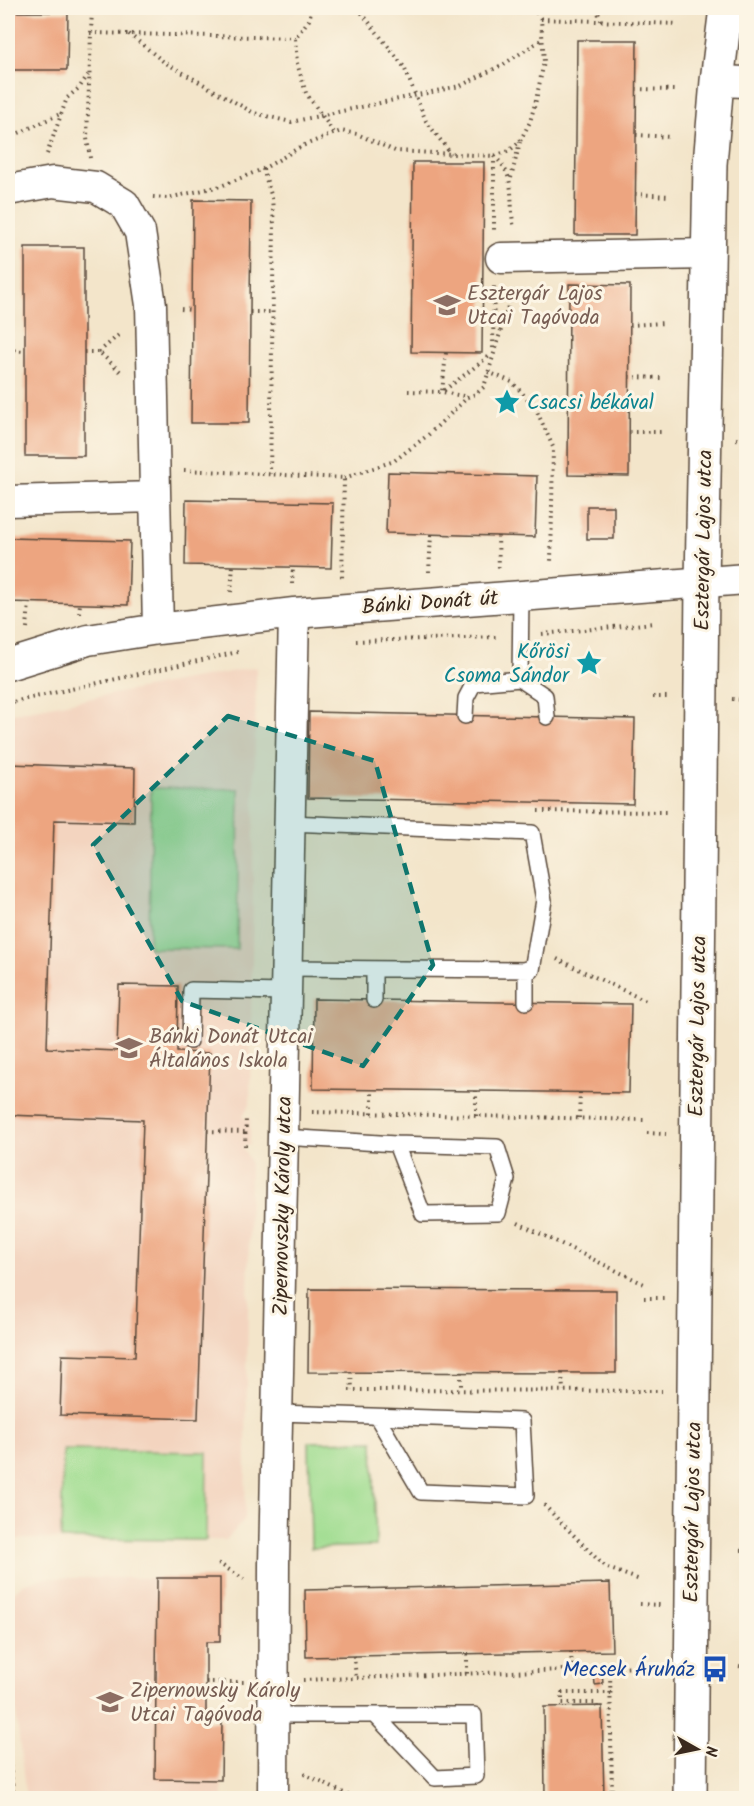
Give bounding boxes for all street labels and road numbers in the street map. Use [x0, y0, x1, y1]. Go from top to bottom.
street label: Esztergár Lajos utca [686, 449, 723, 631]
street label: Bánki Donát út [361, 582, 500, 625]
street label: Esztergár Lajos utca [680, 935, 717, 1117]
street label: Zipernovszky Károly utca [265, 1096, 302, 1316]
street label: Esztergár Lajos utca [675, 1421, 712, 1603]

